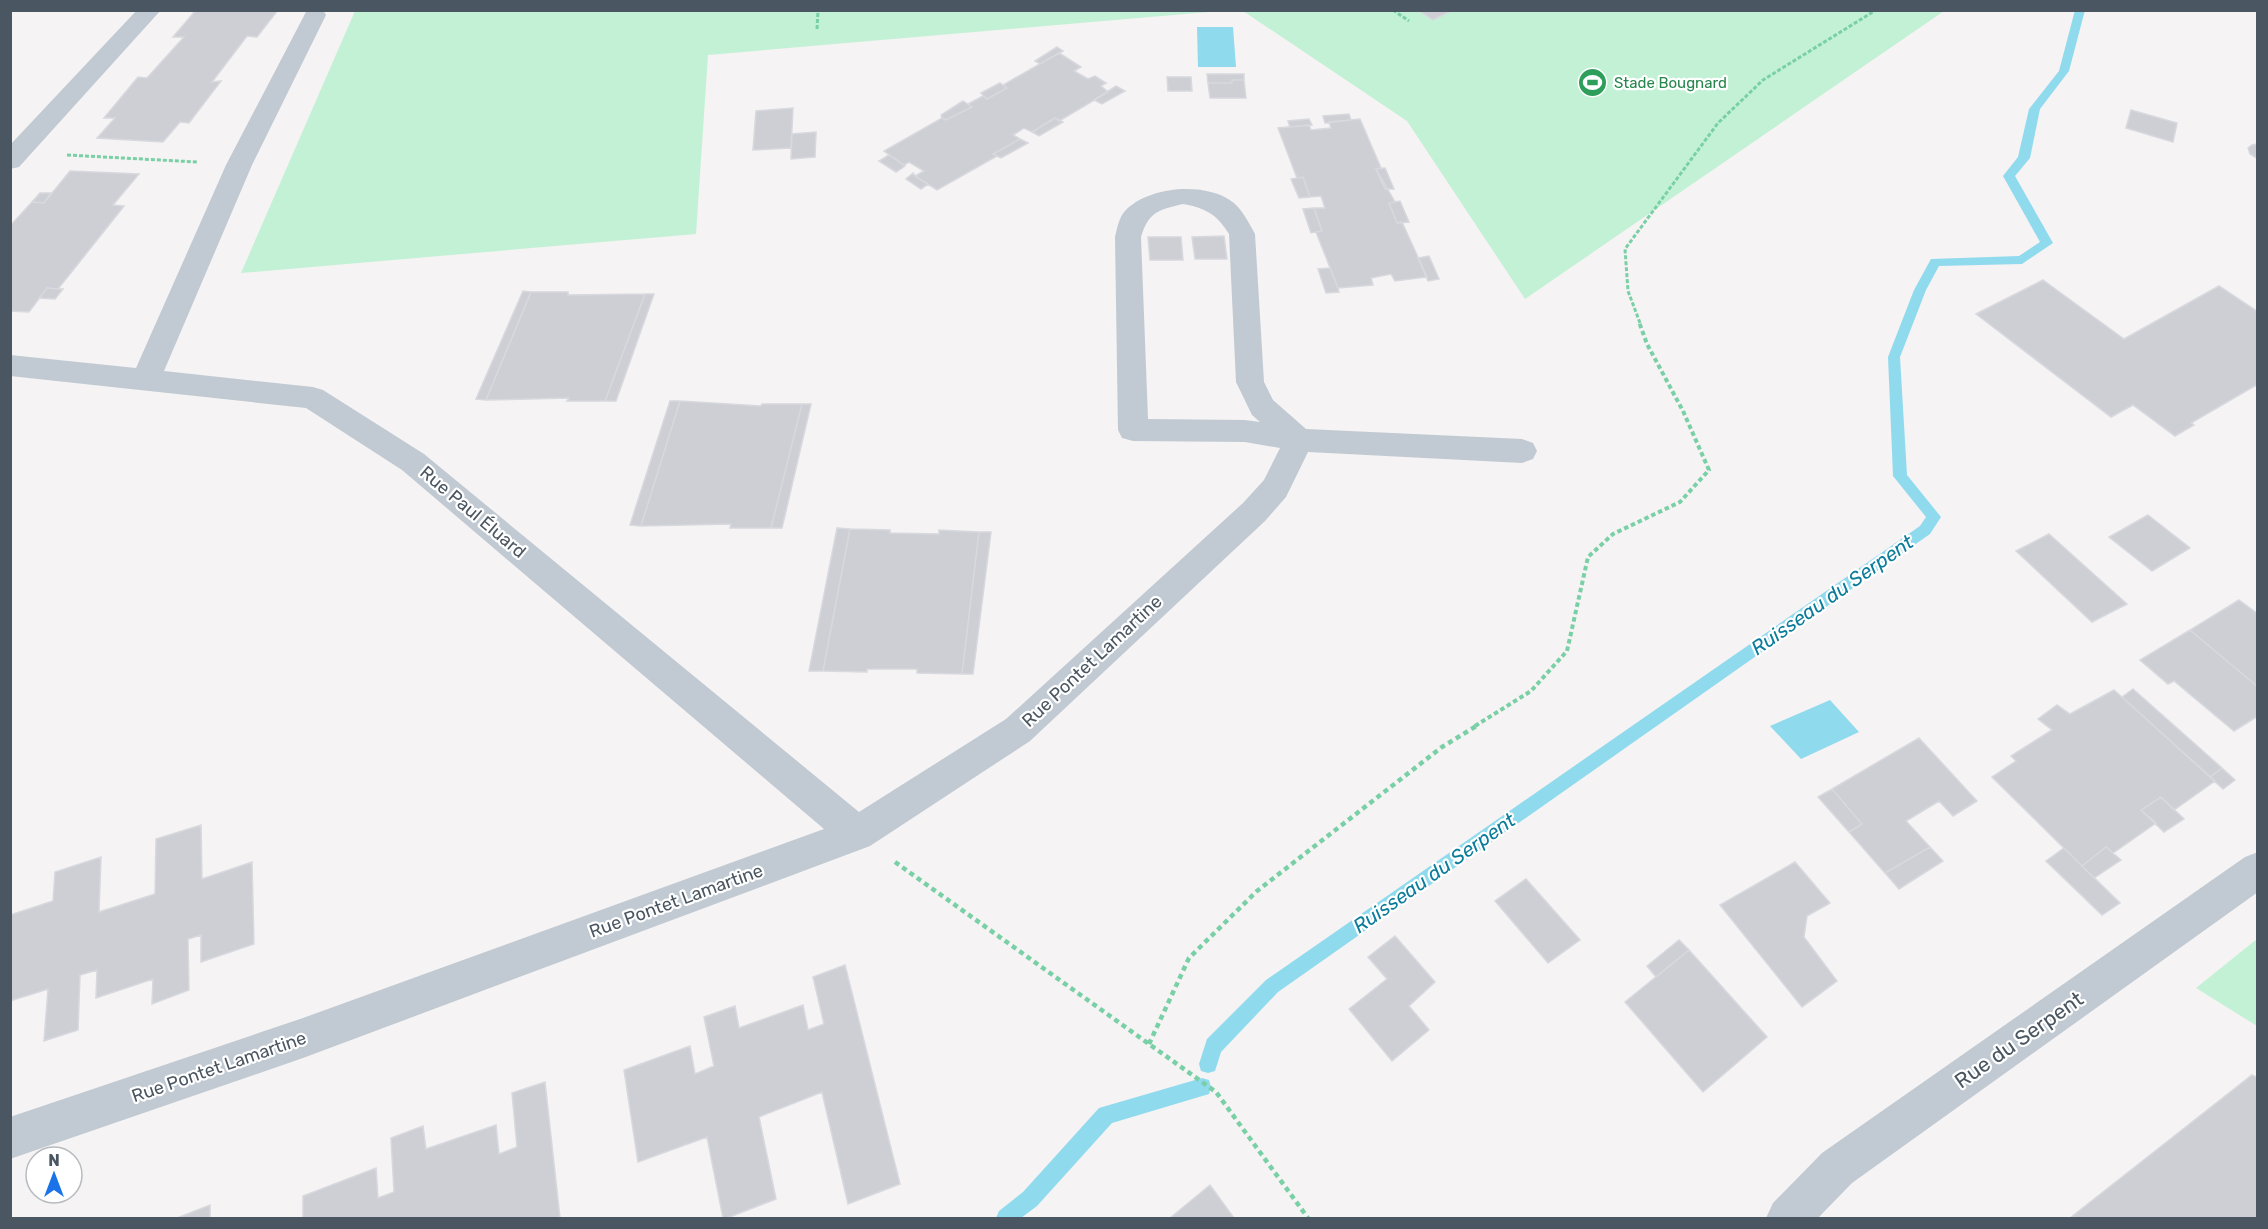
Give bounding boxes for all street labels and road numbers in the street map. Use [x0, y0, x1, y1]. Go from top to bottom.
street label: Rue Paul Éluard [416, 461, 530, 563]
street label: Rue Pontet Lamartine [1017, 590, 1167, 732]
street label: Rue Pontet Lamartine [586, 859, 766, 943]
street label: Rue du Serpent [1950, 986, 2088, 1093]
street label: Rue Pontet Lamartine [129, 1027, 309, 1107]

